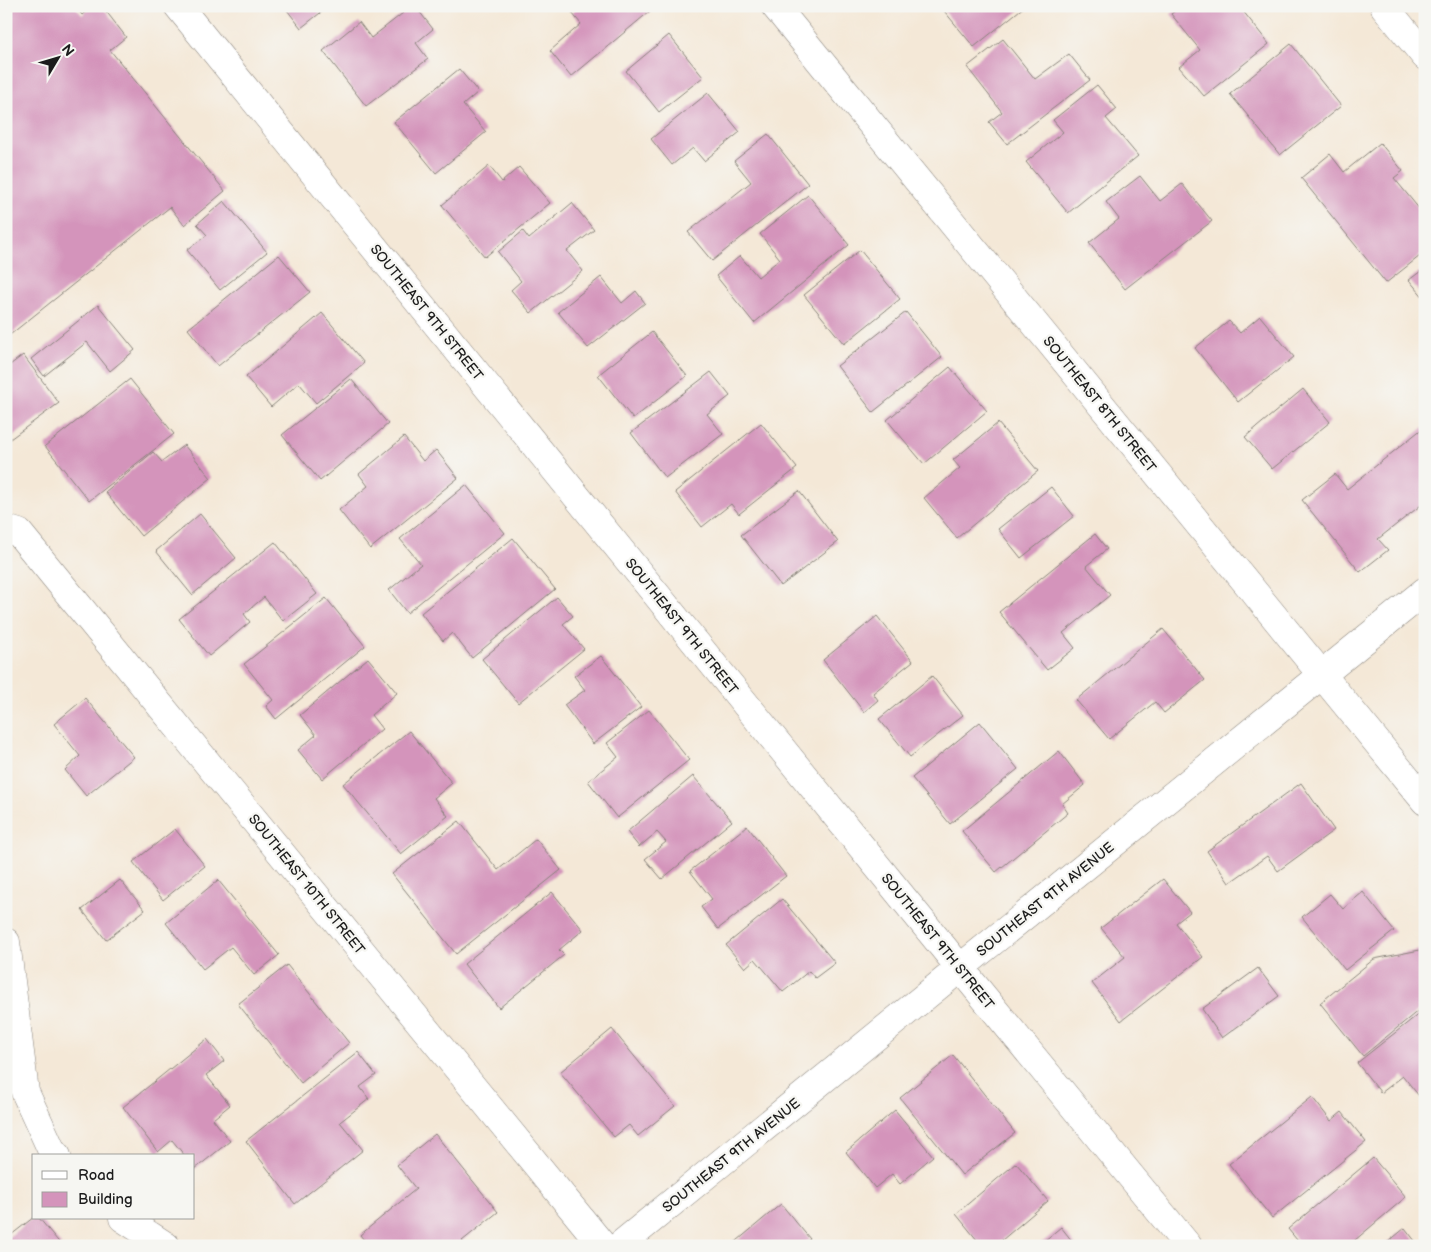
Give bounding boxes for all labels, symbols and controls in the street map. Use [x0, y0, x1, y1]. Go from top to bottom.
north arrow [32, 32, 82, 82]
text: N [58, 41, 78, 60]
street label: SOUTHEAST 9TH STREET [367, 241, 487, 384]
street label: SOUTHEAST 8TH STREET [1040, 333, 1160, 476]
street label: SOUTHEAST 9TH STREET [622, 555, 742, 698]
street label: SOUTHEAST 10TH STREET [245, 811, 369, 958]
street label: SOUTHEAST 9TH AVENUE [973, 839, 1117, 960]
street label: SOUTHEAST 9TH STREET [878, 870, 998, 1013]
street label: SOUTHEAST 9TH AVENUE [659, 1095, 803, 1216]
legend [32, 1154, 195, 1220]
text: Road [78, 1166, 114, 1185]
text: Building [78, 1190, 133, 1209]

